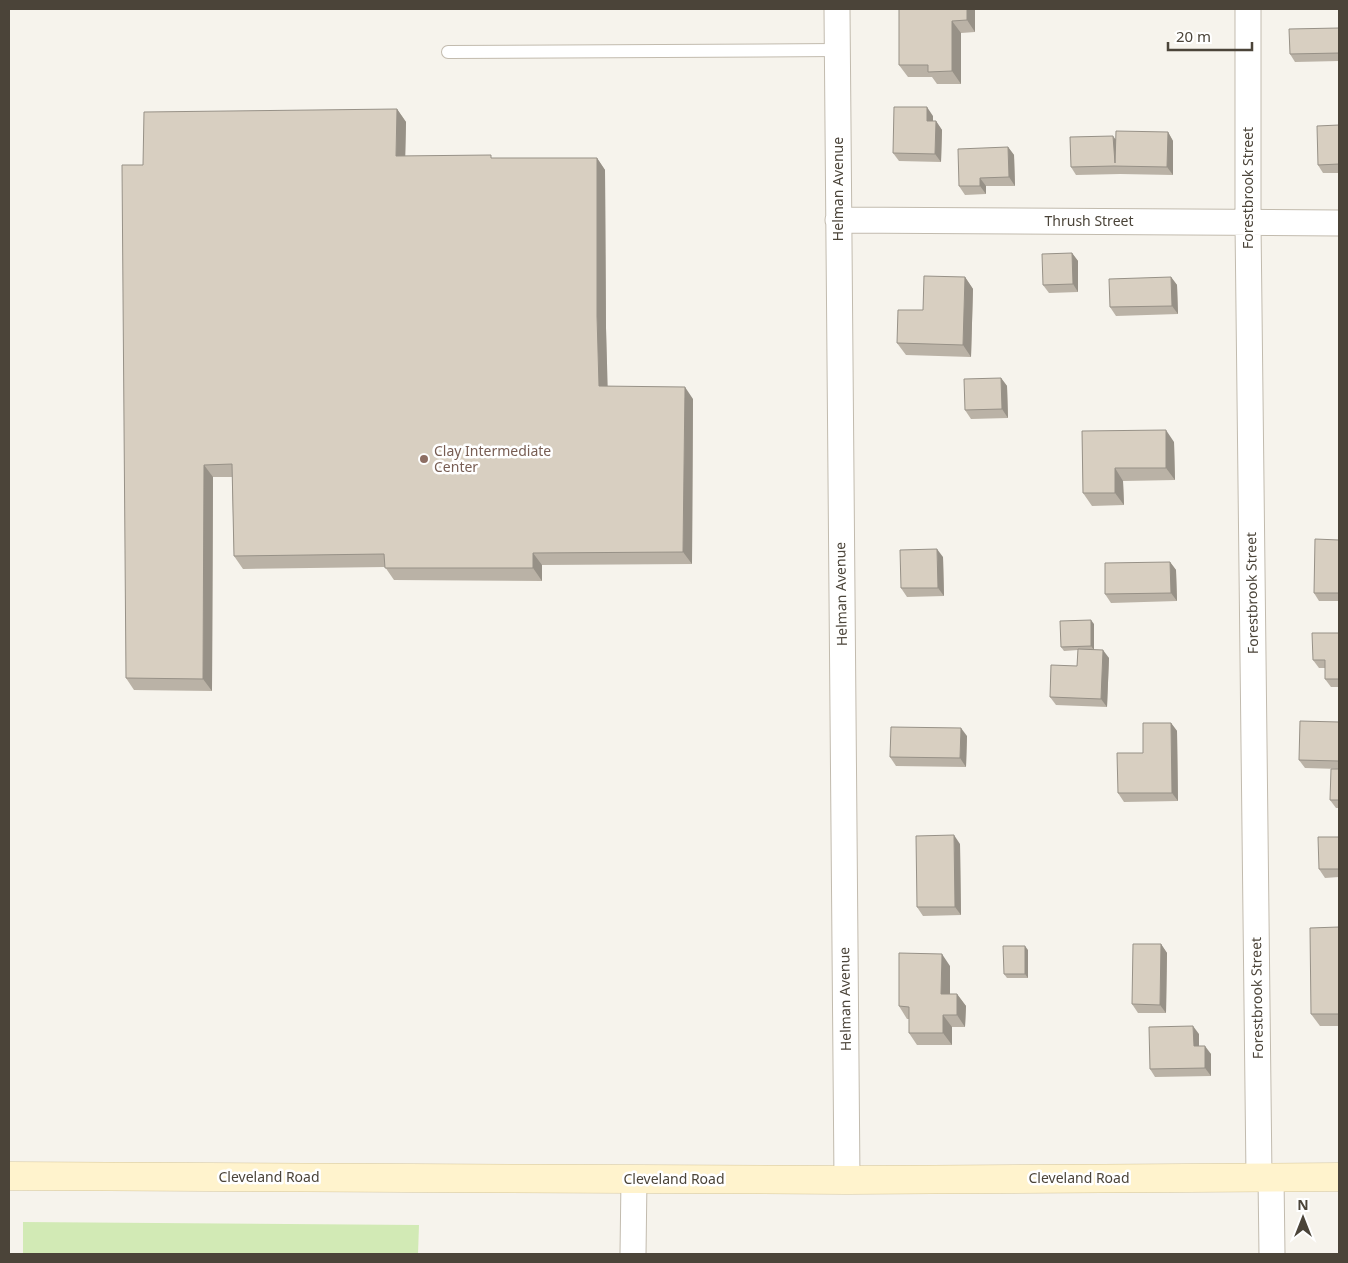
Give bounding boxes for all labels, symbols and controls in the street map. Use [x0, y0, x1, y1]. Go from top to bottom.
scale bar [1168, 20, 1252, 52]
text: 20 m [1176, 26, 1211, 46]
street label: Forestbrook Street [1238, 127, 1257, 249]
street label: Helman Avenue [828, 137, 847, 241]
street label: Thrush Street [1045, 211, 1133, 230]
place label: Clay Intermediate Center [434, 441, 551, 476]
marker: Clay Intermediate Center [418, 453, 430, 465]
street label: Forestbrook Street [1241, 532, 1262, 654]
street label: Helman Avenue [830, 542, 851, 646]
street label: Forestbrook Street [1246, 937, 1267, 1059]
street label: Helman Avenue [834, 947, 855, 1051]
street label: Cleveland Road [218, 1167, 320, 1186]
street label: Cleveland Road [1028, 1168, 1130, 1187]
street label: Cleveland Road [623, 1169, 725, 1188]
north arrow [1278, 1193, 1328, 1243]
text: N [1297, 1195, 1309, 1214]

